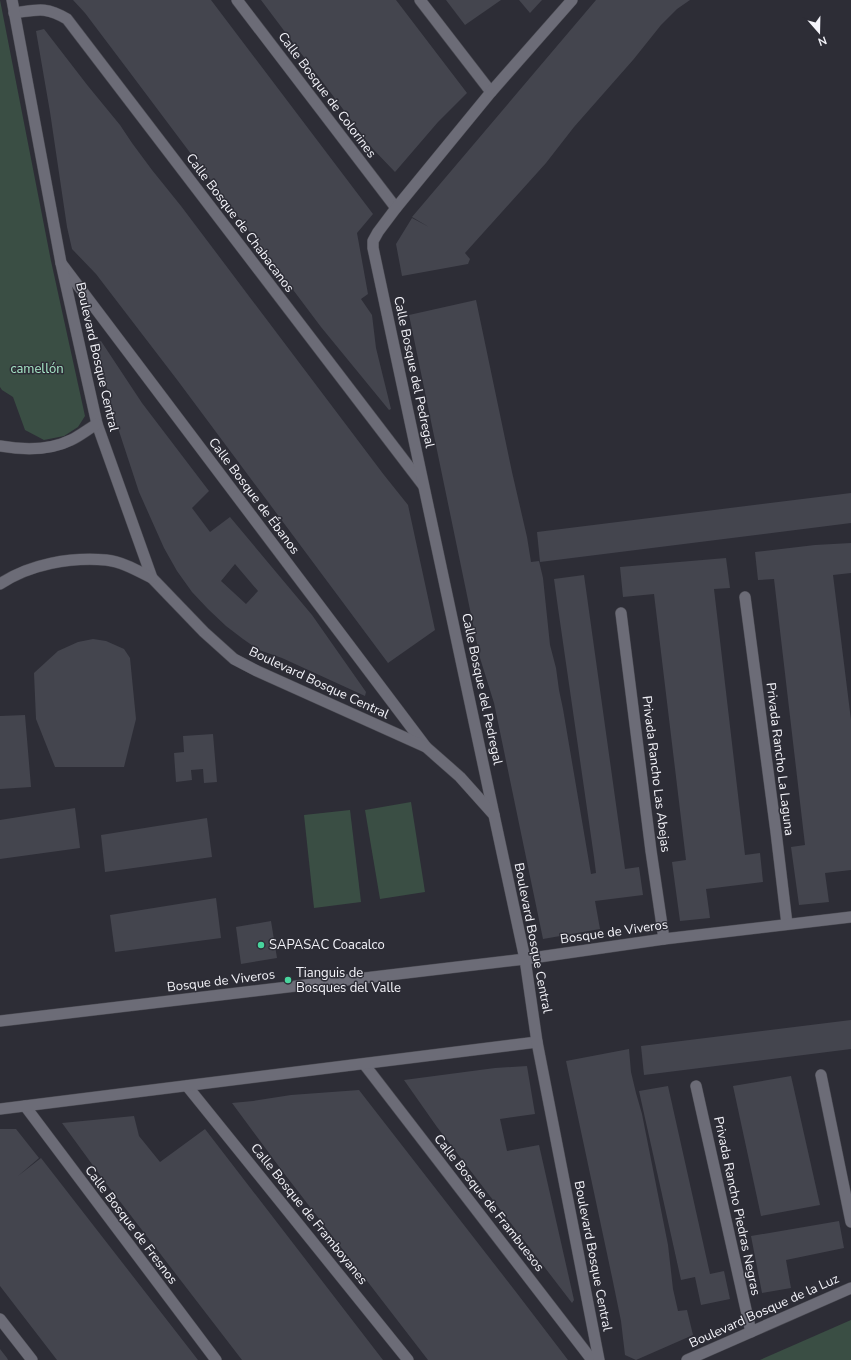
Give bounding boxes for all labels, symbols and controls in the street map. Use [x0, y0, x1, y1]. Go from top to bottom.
north arrow [799, 12, 839, 52]
street label: Calle Bosque de Colorines [274, 28, 380, 162]
text: N [816, 32, 829, 49]
street label: Calle Bosque de Chabacanos [182, 150, 298, 296]
street label: Boulevard Bosque Central [71, 281, 123, 434]
street label: Calle Bosque del Pedregal [389, 294, 439, 450]
park label: camellón [10, 360, 64, 378]
street label: Calle Bosque de Ébanos [204, 433, 305, 558]
street label: Calle Bosque del Pedregal [457, 611, 507, 767]
street label: Boulevard Bosque Central [246, 643, 392, 723]
street label: Privada Rancho La Laguna [762, 681, 798, 837]
street label: Privada Rancho Las Abejas [637, 695, 675, 853]
street label: Boulevard Bosque Central [510, 861, 556, 1015]
street label: Bosque de Viveros [559, 916, 669, 948]
place label: SAPASAC Coacalco [269, 936, 385, 954]
marker: SAPASAC Coacalco [256, 940, 266, 950]
place label: Tianguis de Bosques del Valle [296, 964, 401, 997]
street label: Bosque de Viveros [166, 965, 276, 997]
marker: Tianguis de Bosques del Valle [283, 975, 293, 985]
street label: Privada Rancho Piedras Negras [709, 1115, 765, 1297]
street label: Calle Bosque de Frambuesos [430, 1131, 548, 1275]
street label: Calle Bosque de Framboyanes [246, 1140, 372, 1288]
street label: Calle Bosque de Fresnos [80, 1162, 182, 1288]
street label: Boulevard Bosque Central [570, 1179, 616, 1333]
street label: Boulevard Bosque de la Luz [686, 1270, 842, 1352]

